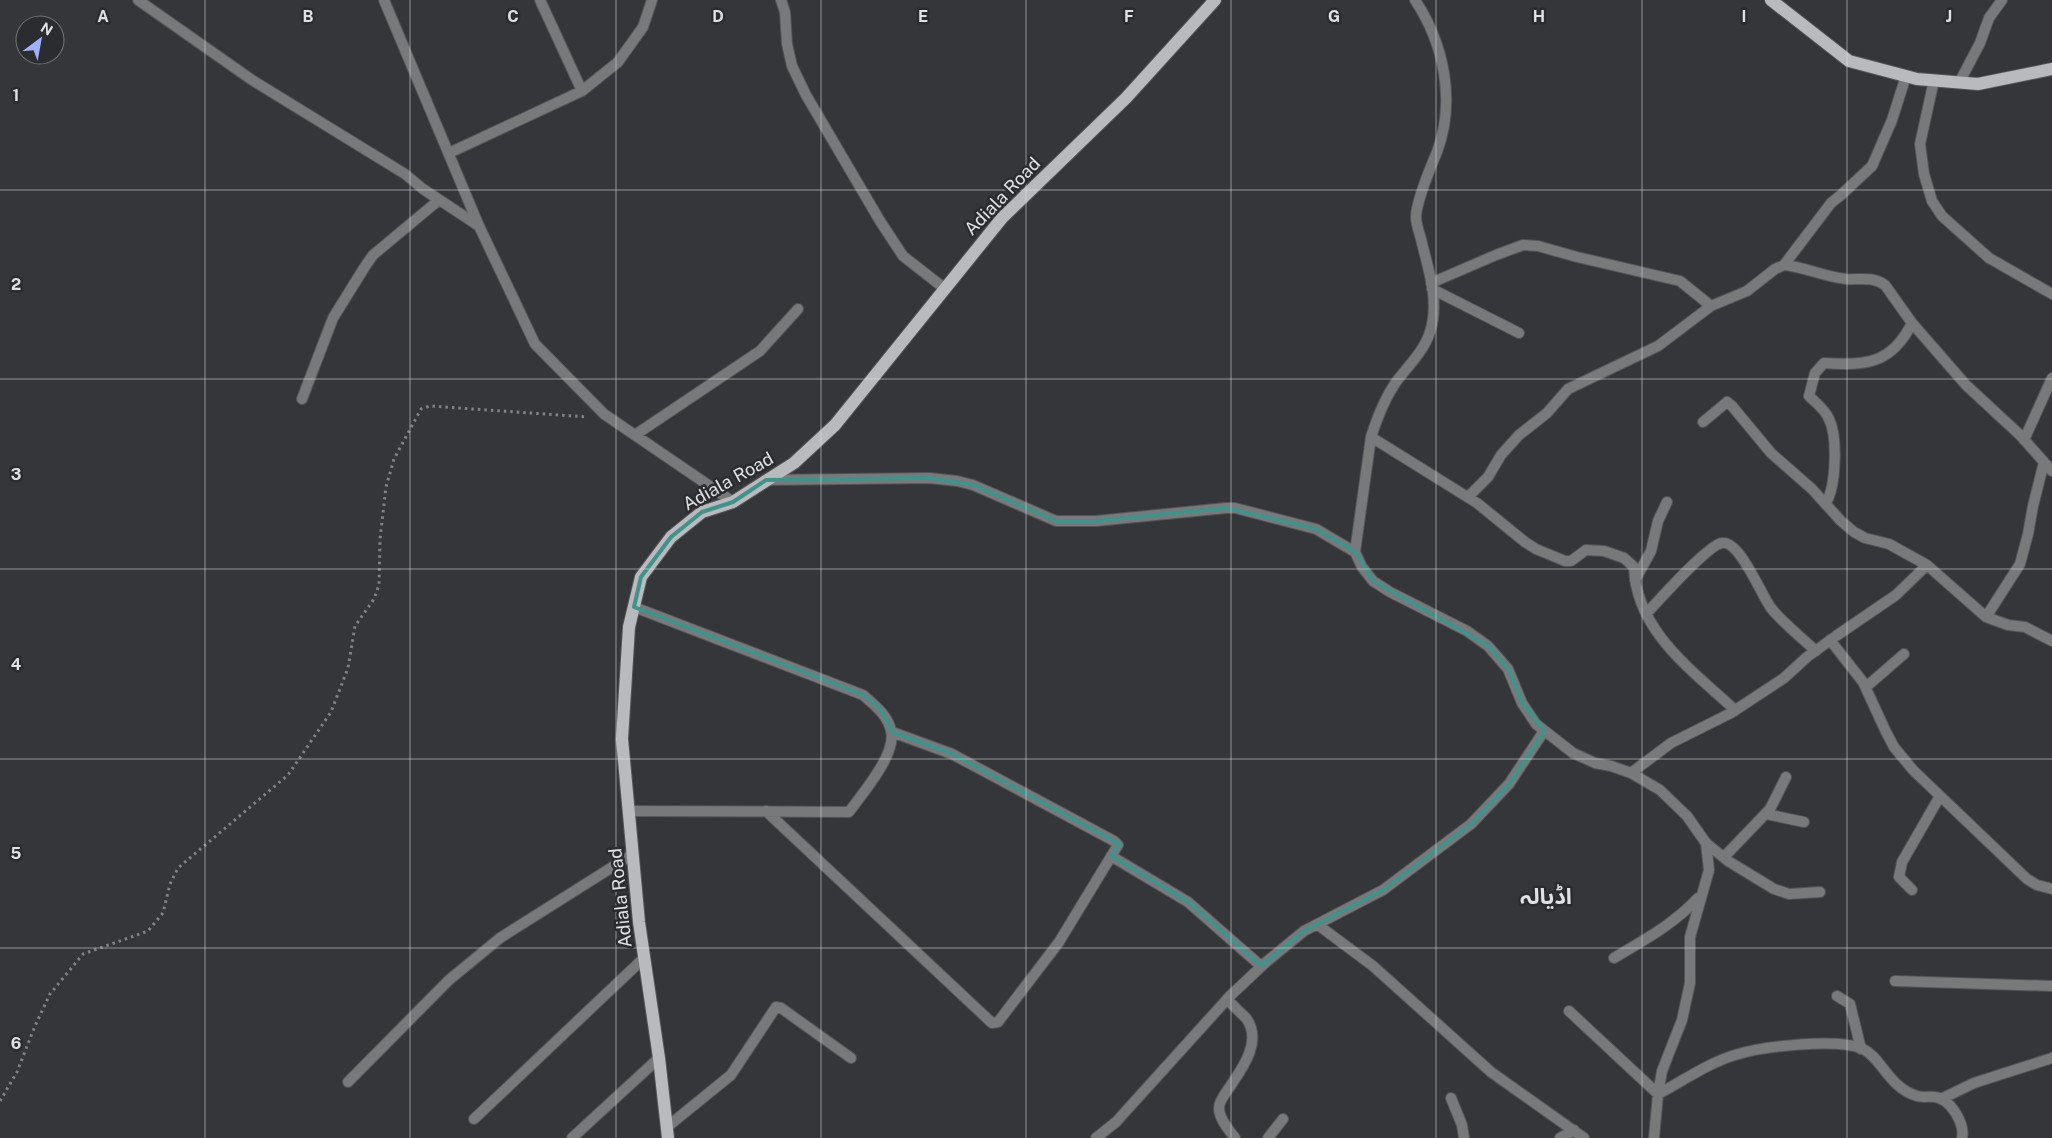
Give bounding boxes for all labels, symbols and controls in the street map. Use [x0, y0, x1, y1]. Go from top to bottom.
text: A [97, 7, 109, 26]
text: B [303, 7, 314, 26]
text: C [507, 7, 519, 26]
text: D [712, 7, 724, 26]
text: E [918, 7, 928, 26]
text: F [1124, 7, 1134, 26]
text: G [1328, 7, 1340, 26]
text: H [1533, 7, 1545, 26]
text: I [1742, 7, 1746, 26]
text: J [1946, 7, 1952, 26]
north arrow [15, 15, 65, 65]
text: N [38, 19, 56, 39]
text: 1 [13, 86, 19, 105]
street label: Adiala Road [960, 153, 1044, 239]
text: 2 [11, 275, 21, 294]
street label: Adiala Road [679, 448, 777, 514]
text: 3 [11, 465, 21, 484]
text: 4 [11, 655, 22, 674]
text: 5 [11, 844, 22, 863]
street label: Adiala Road [604, 847, 636, 949]
district label: اڈیالہ [1520, 883, 1572, 909]
text: 6 [11, 1034, 21, 1053]

